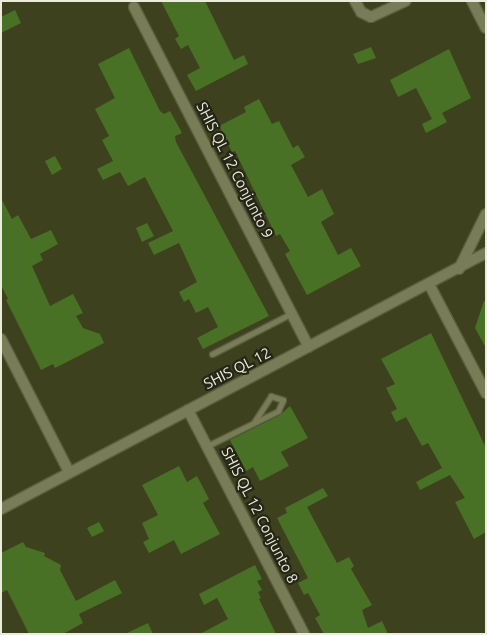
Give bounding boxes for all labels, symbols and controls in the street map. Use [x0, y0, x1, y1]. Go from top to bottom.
street label: SHIS QL 12 Conjunto 9 [193, 99, 277, 241]
street label: SHIS QL 12 [200, 343, 274, 393]
street label: SHIS QL 12 Conjunto 8 [218, 444, 302, 586]

